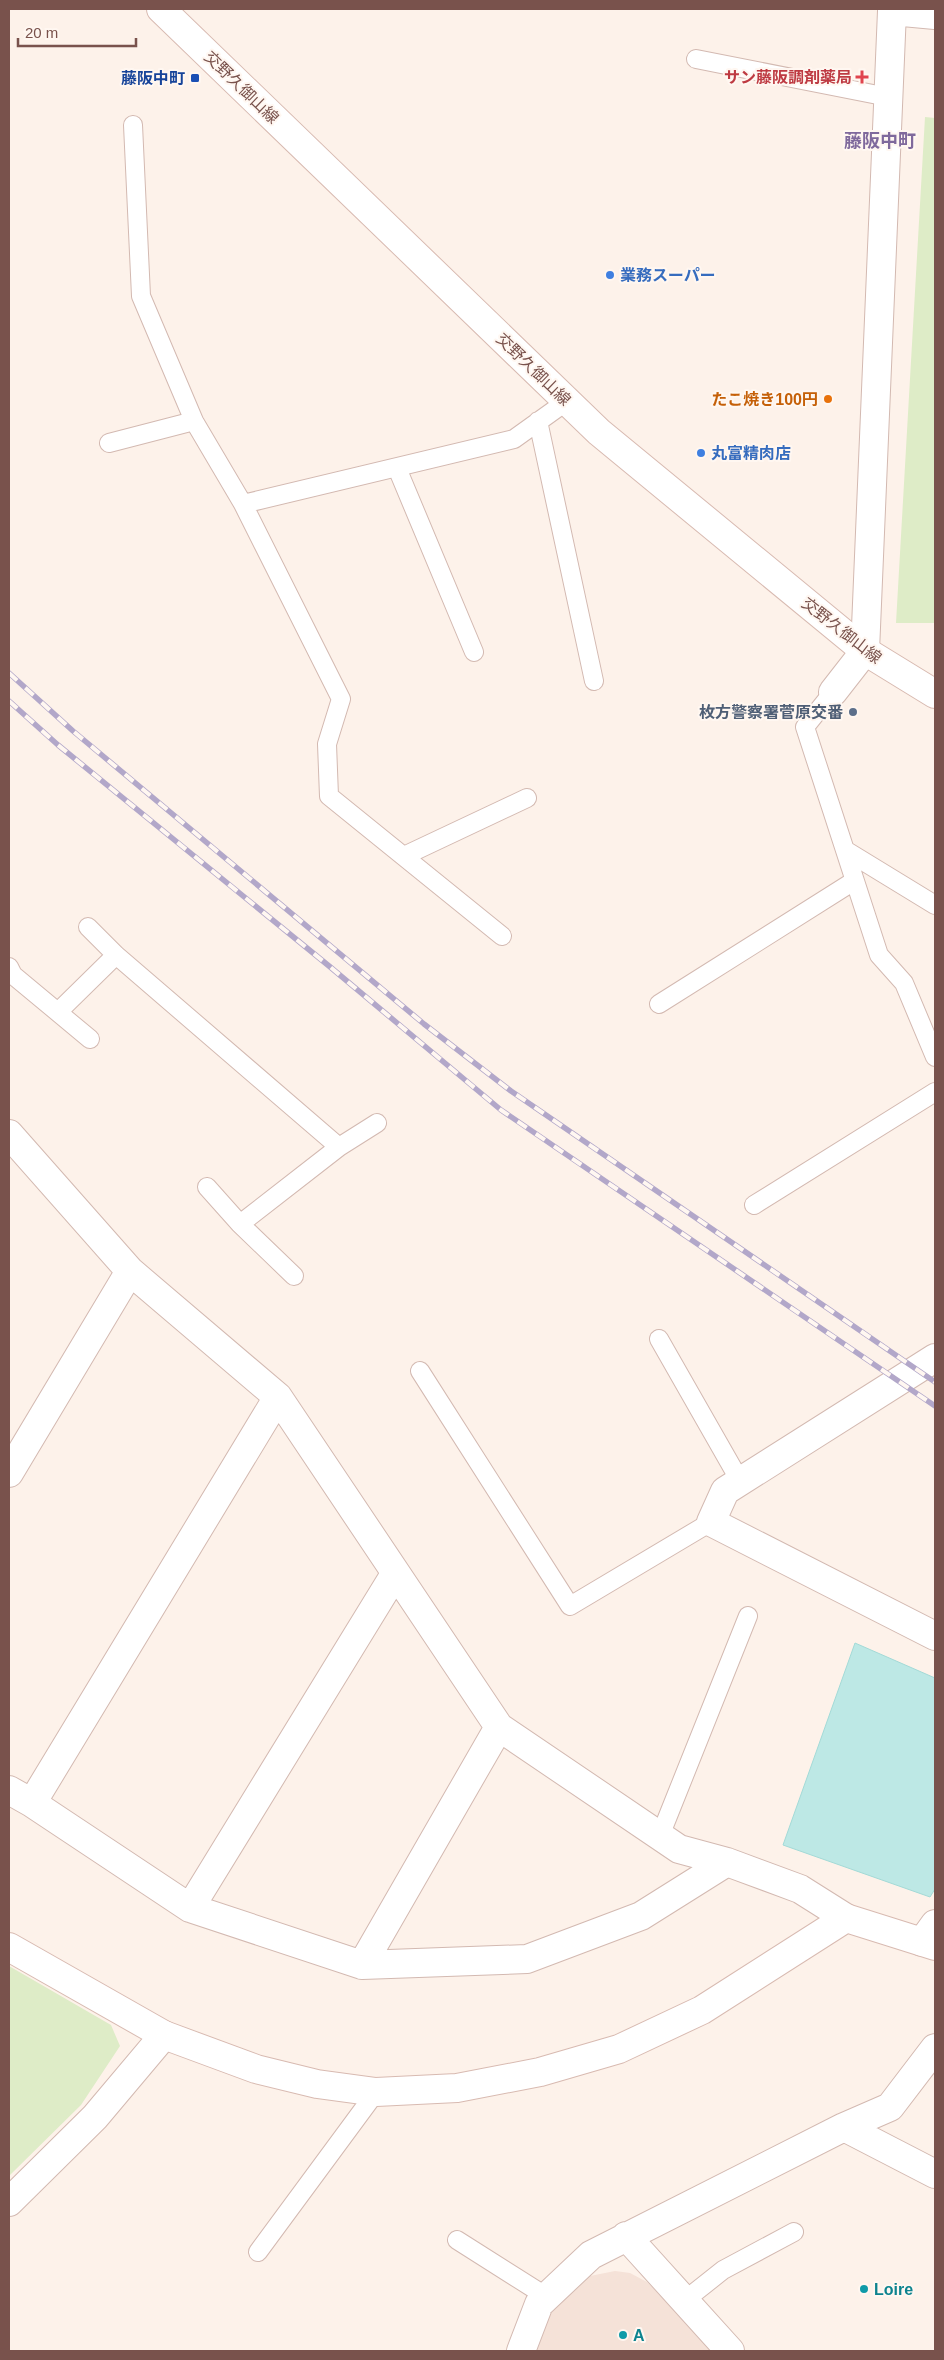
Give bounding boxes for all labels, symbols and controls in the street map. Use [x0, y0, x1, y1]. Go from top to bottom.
scale bar [18, 15, 135, 47]
text: 20 m [25, 24, 58, 41]
street label: 交野久御山線 [201, 48, 282, 127]
place label: サン藤阪調剤薬局 [724, 69, 852, 86]
place label: 藤阪中町 [121, 70, 185, 87]
marker: サン藤阪調剤薬局 [856, 71, 868, 83]
marker: 藤阪中町 [189, 72, 201, 84]
district label: 藤阪中町 [844, 131, 916, 151]
place label: 業務スーパー [620, 267, 716, 284]
marker: 業務スーパー [604, 269, 616, 281]
street label: 交野久御山線 [493, 330, 574, 409]
place label: たこ焼き100円 [711, 391, 818, 408]
marker: たこ焼き100円 [822, 393, 834, 405]
place label: 丸富精肉店 [711, 444, 791, 462]
marker: 丸富精肉店 [695, 447, 707, 459]
street label: 交野久御山線 [799, 594, 885, 667]
place label: 枚方警察署菅原交番 [699, 704, 843, 721]
marker: 枚方警察署菅原交番 [847, 706, 859, 718]
place label: Loire [874, 2281, 913, 2298]
marker: Loire [858, 2283, 870, 2295]
place label: A [633, 2327, 645, 2344]
marker: A [617, 2329, 629, 2341]

